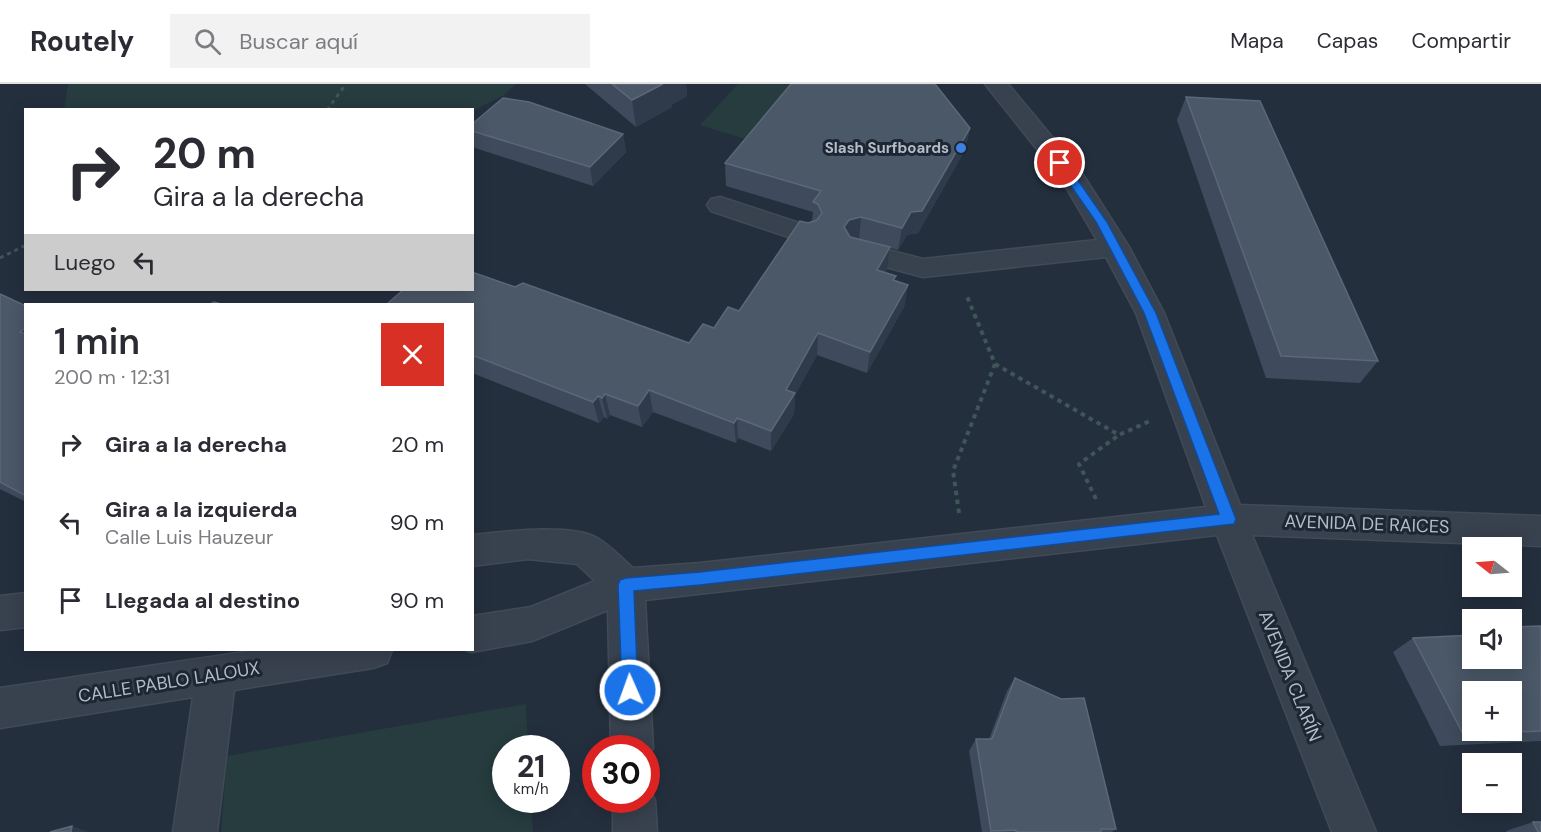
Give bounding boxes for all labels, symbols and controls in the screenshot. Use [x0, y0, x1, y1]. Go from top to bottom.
search box [170, 14, 590, 68]
text: Routely [30, 23, 134, 60]
icon: search [191, 25, 224, 58]
text: Buscar aquí [239, 27, 358, 56]
text: Mapa [1230, 27, 1284, 55]
text: Capas [1317, 27, 1378, 55]
text: Compartir [1411, 27, 1511, 55]
text: 20 m [153, 126, 256, 181]
icon: right [54, 132, 132, 210]
pin [1034, 137, 1085, 188]
place label: Slash Surfboards [825, 138, 949, 158]
marker: Slash Surfboards [954, 141, 968, 155]
icon: arrive [1043, 146, 1076, 179]
text: Gira a la derecha [153, 179, 364, 214]
icon: left [128, 246, 161, 279]
text: Luego [54, 248, 116, 277]
text: 1 min [54, 318, 140, 365]
button: close [381, 323, 444, 386]
text: 200 m · 12:31 [54, 364, 170, 390]
icon: right [54, 428, 87, 461]
text: Gira a la derecha [105, 430, 287, 459]
text: 20 m [391, 430, 444, 459]
text: Gira a la izquierda [105, 495, 297, 524]
icon: left [54, 506, 87, 539]
text: 90 m [390, 508, 444, 537]
street label: AVENIDA DE RAICES [1284, 509, 1450, 539]
text: Calle Luis Hauzeur [105, 524, 273, 550]
north arrow [1462, 537, 1522, 597]
map controls [1462, 537, 1522, 813]
icon: arrive [54, 584, 87, 617]
text: Llegada al destino [105, 586, 300, 615]
text: 90 m [390, 586, 444, 615]
street label: AVENIDA CLARÍN [1253, 607, 1327, 745]
button: sound [1462, 609, 1522, 669]
street label: CALLE PABLO LALOUX [76, 656, 262, 708]
position arrow [598, 658, 662, 722]
button: + [1462, 681, 1522, 741]
speed limit sign: 30 [582, 735, 660, 813]
text: 21 [517, 747, 545, 786]
button: − [1462, 753, 1522, 813]
text: km/h [513, 779, 549, 799]

